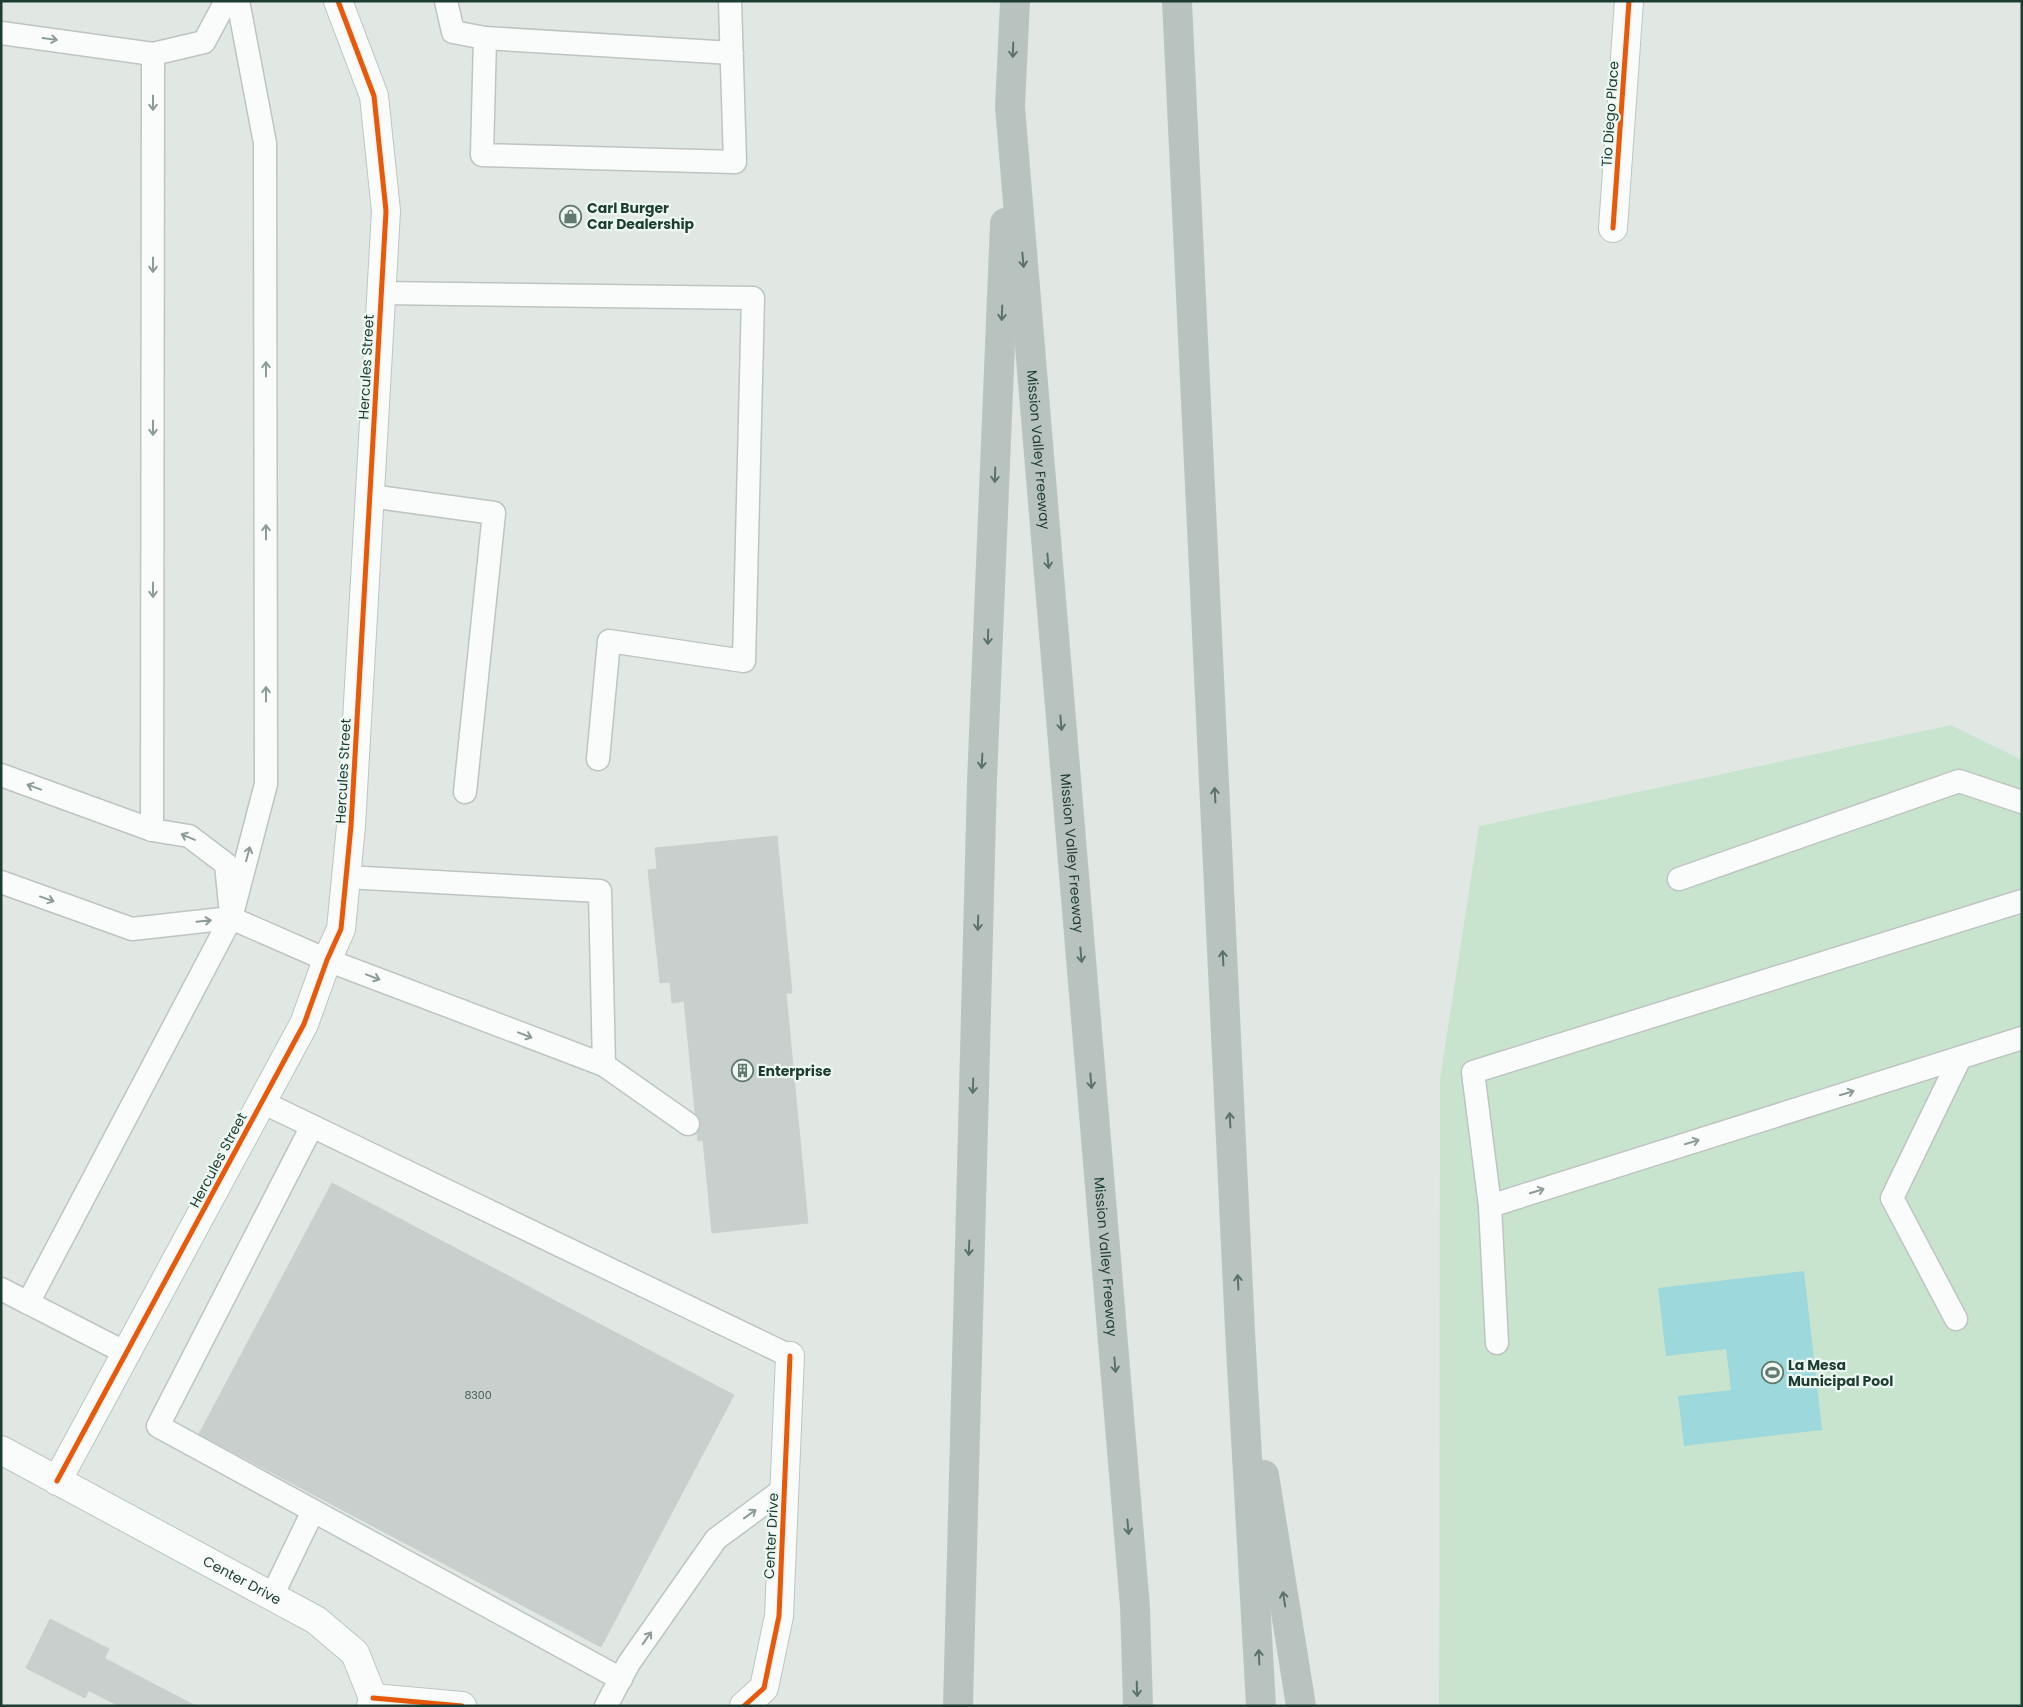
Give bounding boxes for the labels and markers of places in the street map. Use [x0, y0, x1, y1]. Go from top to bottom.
place label: Carl Burger Car Dealership [587, 198, 695, 234]
shop icon: Carl Burger Car Dealership [559, 204, 583, 228]
building icon: Enterprise [730, 1059, 754, 1083]
place label: Enterprise [758, 1061, 832, 1081]
place label: La Mesa Municipal Pool [1788, 1355, 1893, 1391]
sports icon: La Mesa Municipal Pool [1760, 1361, 1784, 1385]

